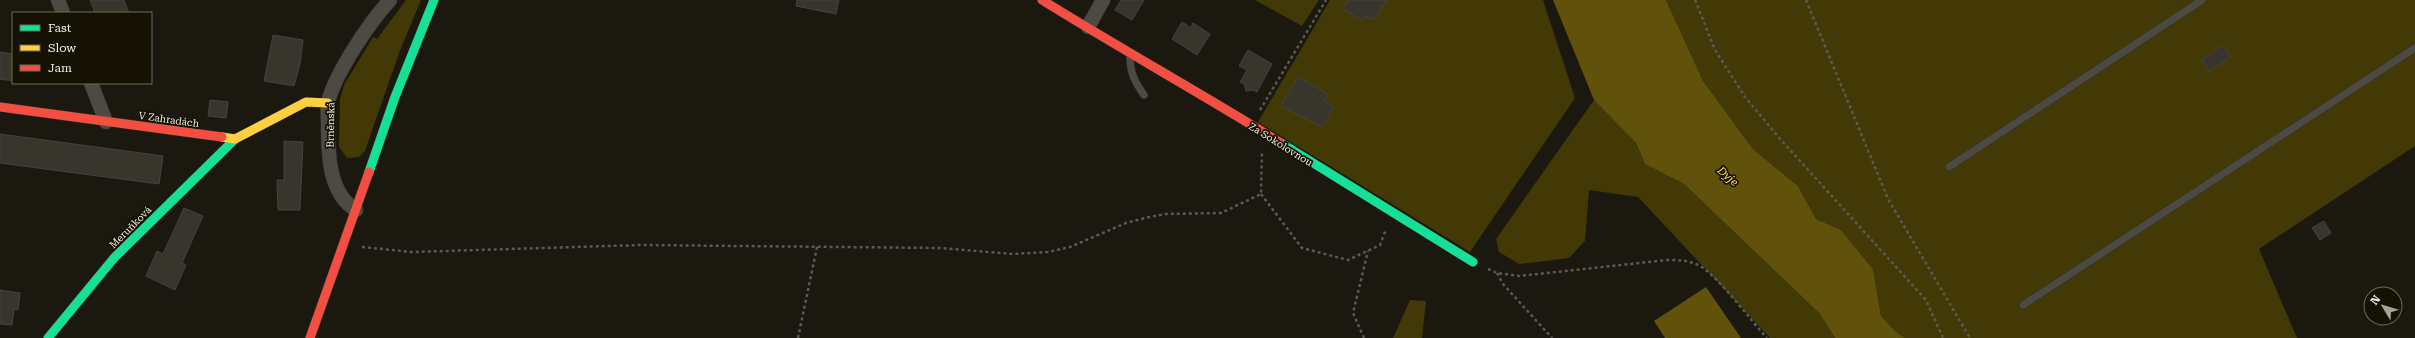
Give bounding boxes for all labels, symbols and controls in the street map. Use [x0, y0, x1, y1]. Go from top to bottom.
legend [12, 12, 152, 84]
text: Fast [48, 21, 72, 35]
text: Slow [48, 41, 76, 55]
text: Jam [48, 61, 72, 75]
street label: Brněnská [325, 102, 336, 148]
street label: V Zahradách [138, 110, 200, 129]
street label: Za Sokolovnou [1247, 121, 1315, 169]
water label: Dyje [1714, 163, 1741, 189]
street label: Meruňková [107, 204, 154, 251]
north arrow [2363, 286, 2403, 326]
text: N [2368, 292, 2384, 307]

